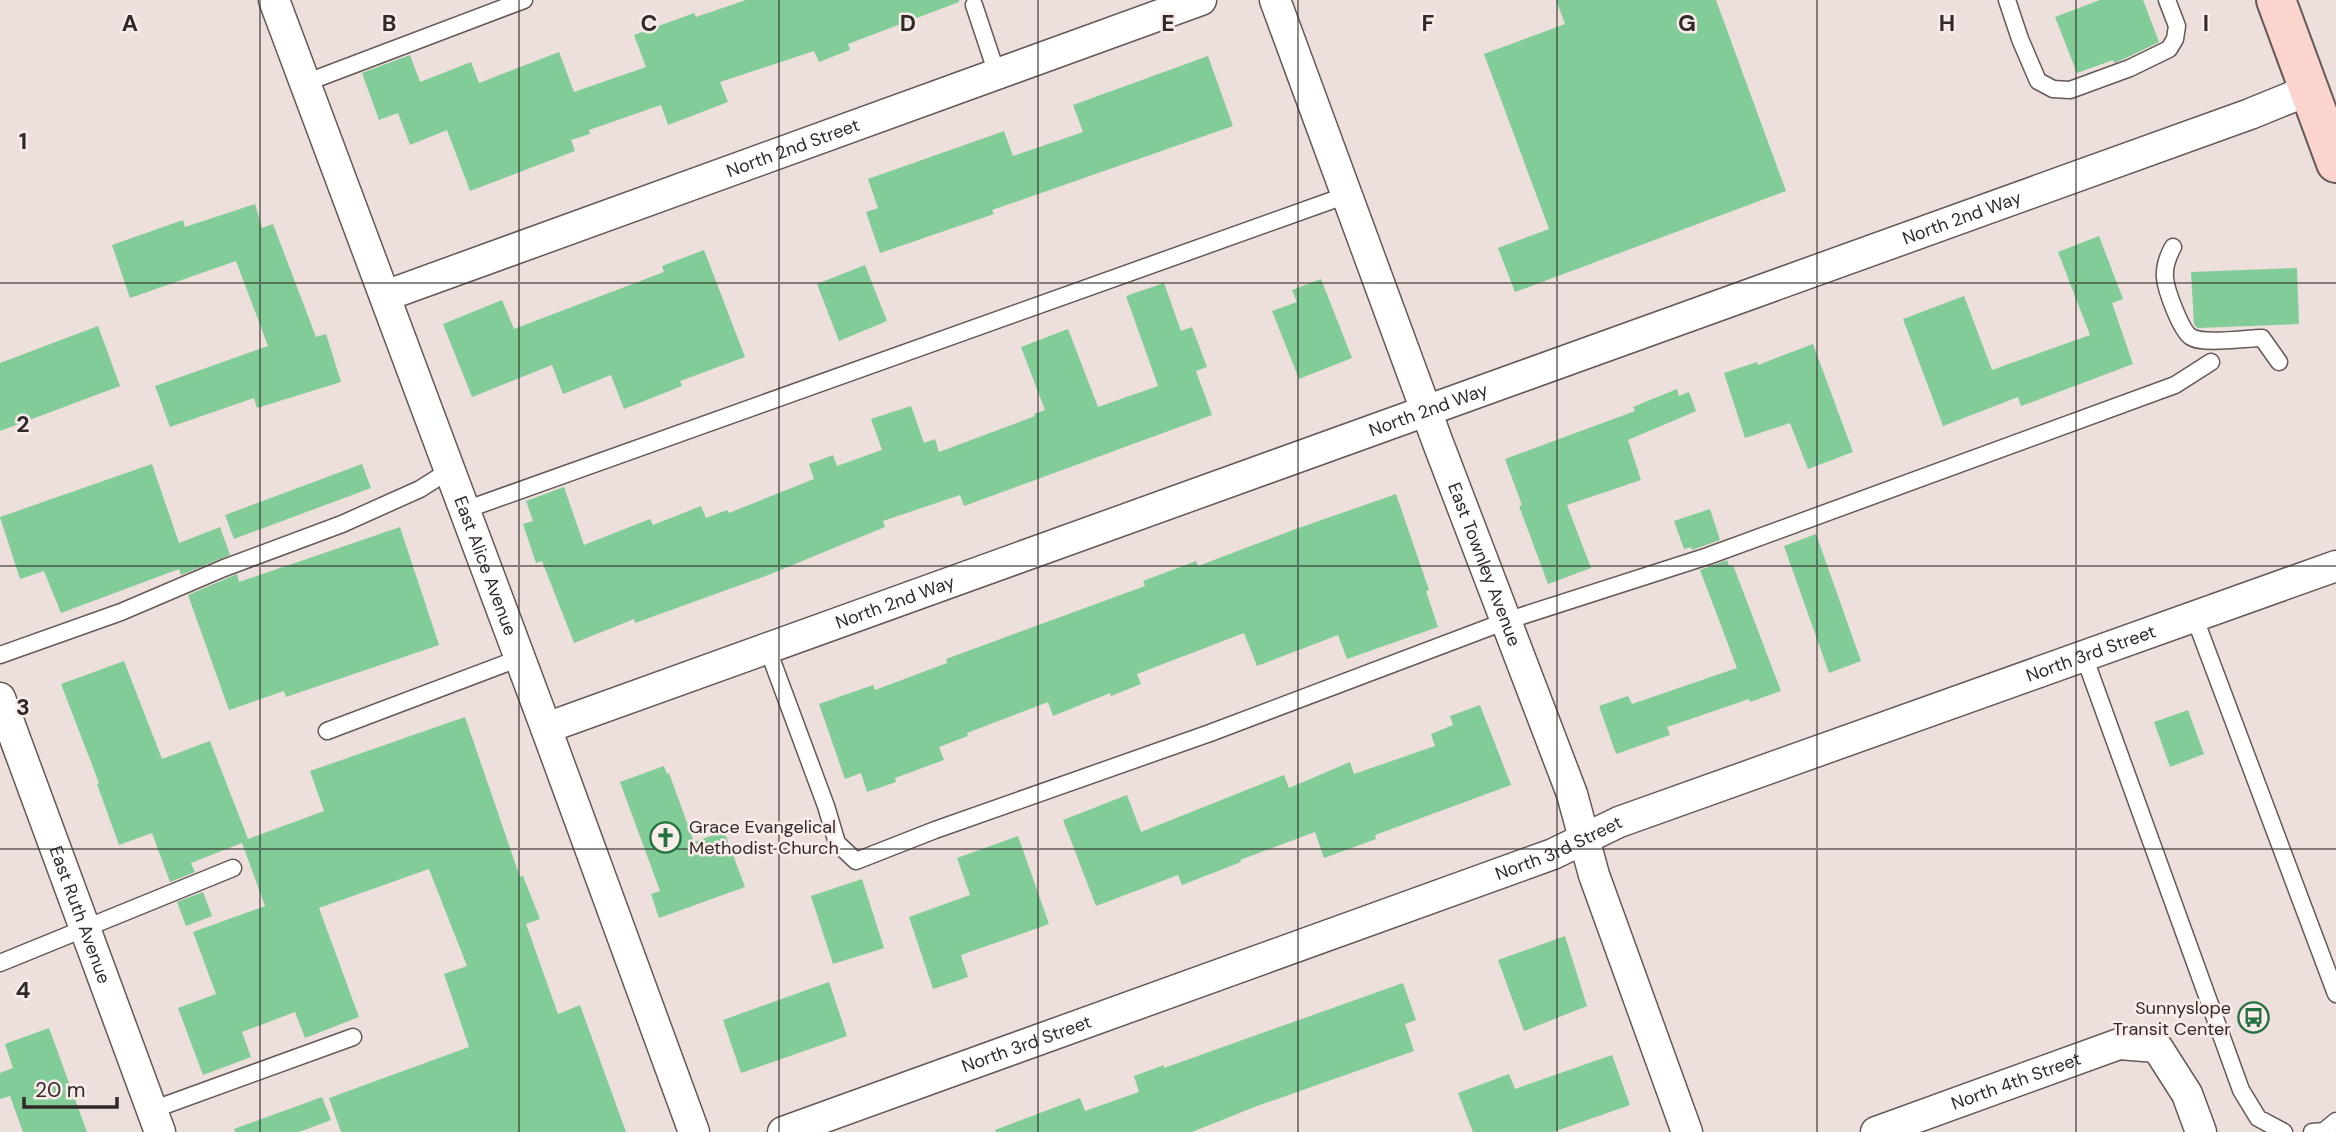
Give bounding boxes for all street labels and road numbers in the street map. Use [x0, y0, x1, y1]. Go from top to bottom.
street label: North 2nd Street [723, 113, 863, 183]
street label: North 2nd Way [1899, 185, 2025, 250]
street label: North 2nd Way [1366, 378, 1491, 442]
street label: East Townley Avenue [1442, 479, 1526, 650]
street label: East Alice Avenue [448, 493, 522, 639]
street label: North 2nd Way [832, 570, 958, 635]
street label: North 3rd Street [2023, 619, 2159, 688]
street label: North 3rd Street [1492, 810, 1626, 886]
street label: East Ruth Avenue [44, 843, 116, 987]
street label: North 3rd Street [959, 1010, 1095, 1078]
street label: North 4th Street [1948, 1047, 2084, 1116]

